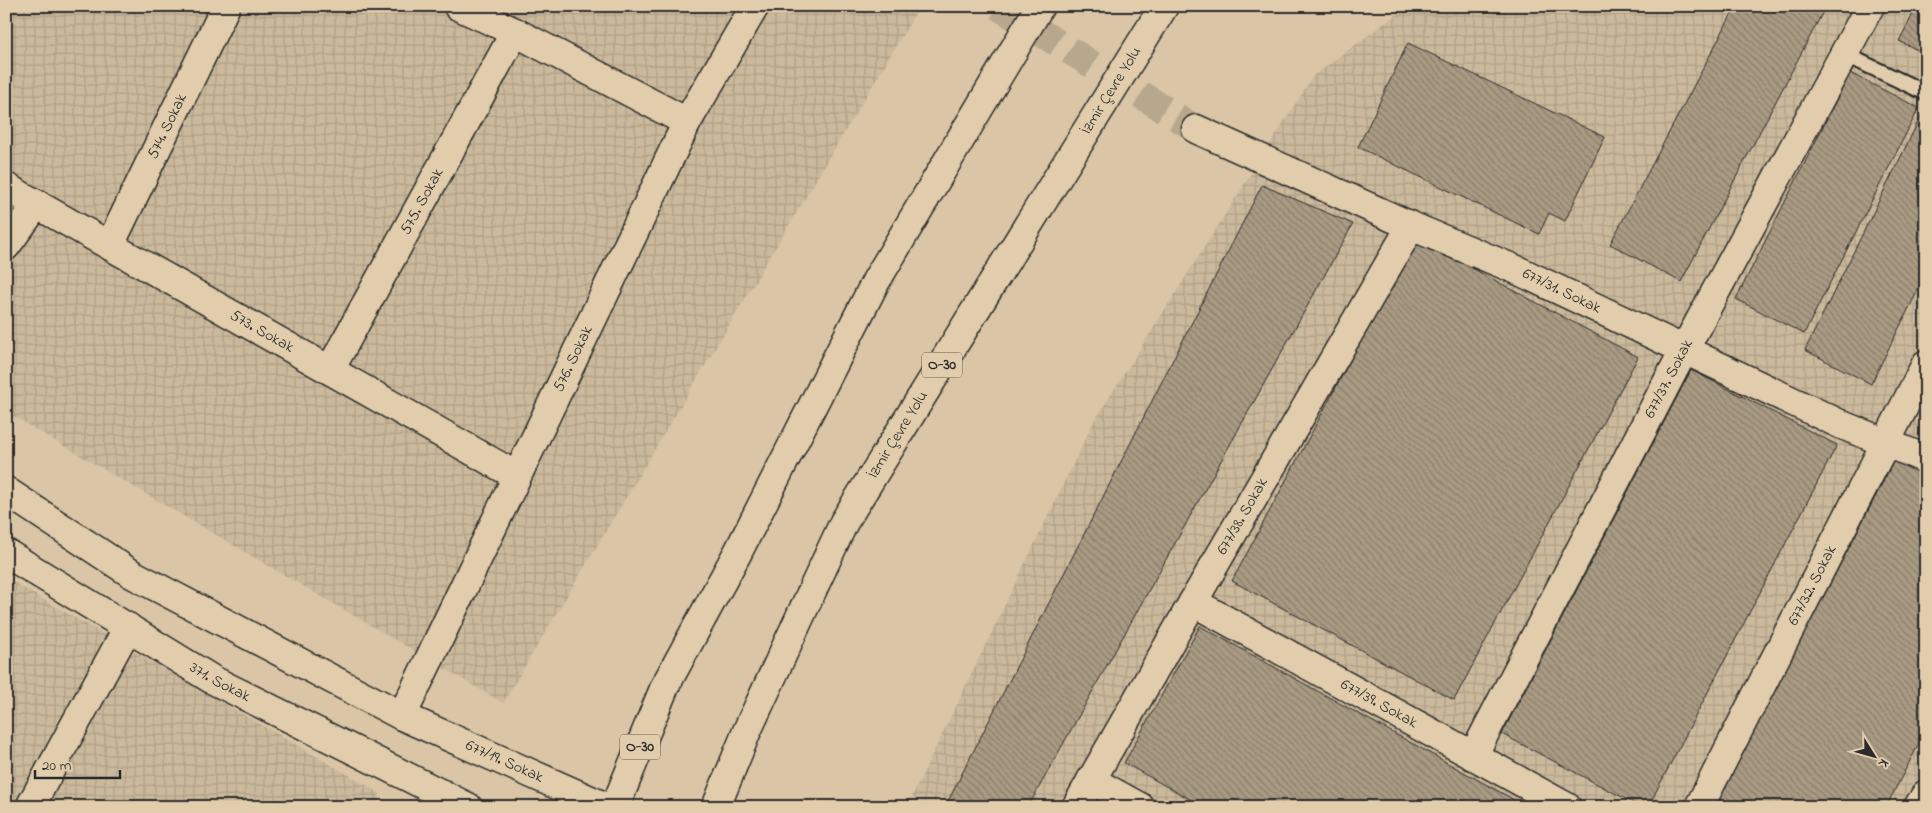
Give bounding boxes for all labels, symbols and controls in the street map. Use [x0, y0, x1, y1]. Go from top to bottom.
street label: İzmir Çevre Yolu [1075, 42, 1148, 139]
street label: 574. Sokak [141, 88, 194, 163]
street label: 575. Sokak [394, 163, 451, 239]
street label: 677/31. Sokak [1518, 262, 1606, 321]
street label: 573. Sokak [225, 304, 299, 360]
street label: 576. Sokak [547, 321, 600, 396]
street label: 677/37. Sokak [1638, 334, 1700, 423]
road number: O-30 [922, 352, 962, 378]
street label: İzmir Çevre Yolu [862, 386, 934, 484]
street label: 677/38. Sokak [1211, 472, 1275, 560]
street label: 677/32. Sokak [1782, 540, 1844, 630]
street label: 371. Sokak [185, 656, 255, 709]
street label: 677/39. Sokak [1336, 673, 1423, 735]
north arrow [1850, 730, 1900, 780]
street label: 677/19. Sokak [461, 734, 548, 790]
road number: O-30 [620, 734, 660, 760]
scale bar [35, 748, 120, 780]
text: K [1872, 754, 1894, 773]
text: 20 m [42, 755, 72, 777]

